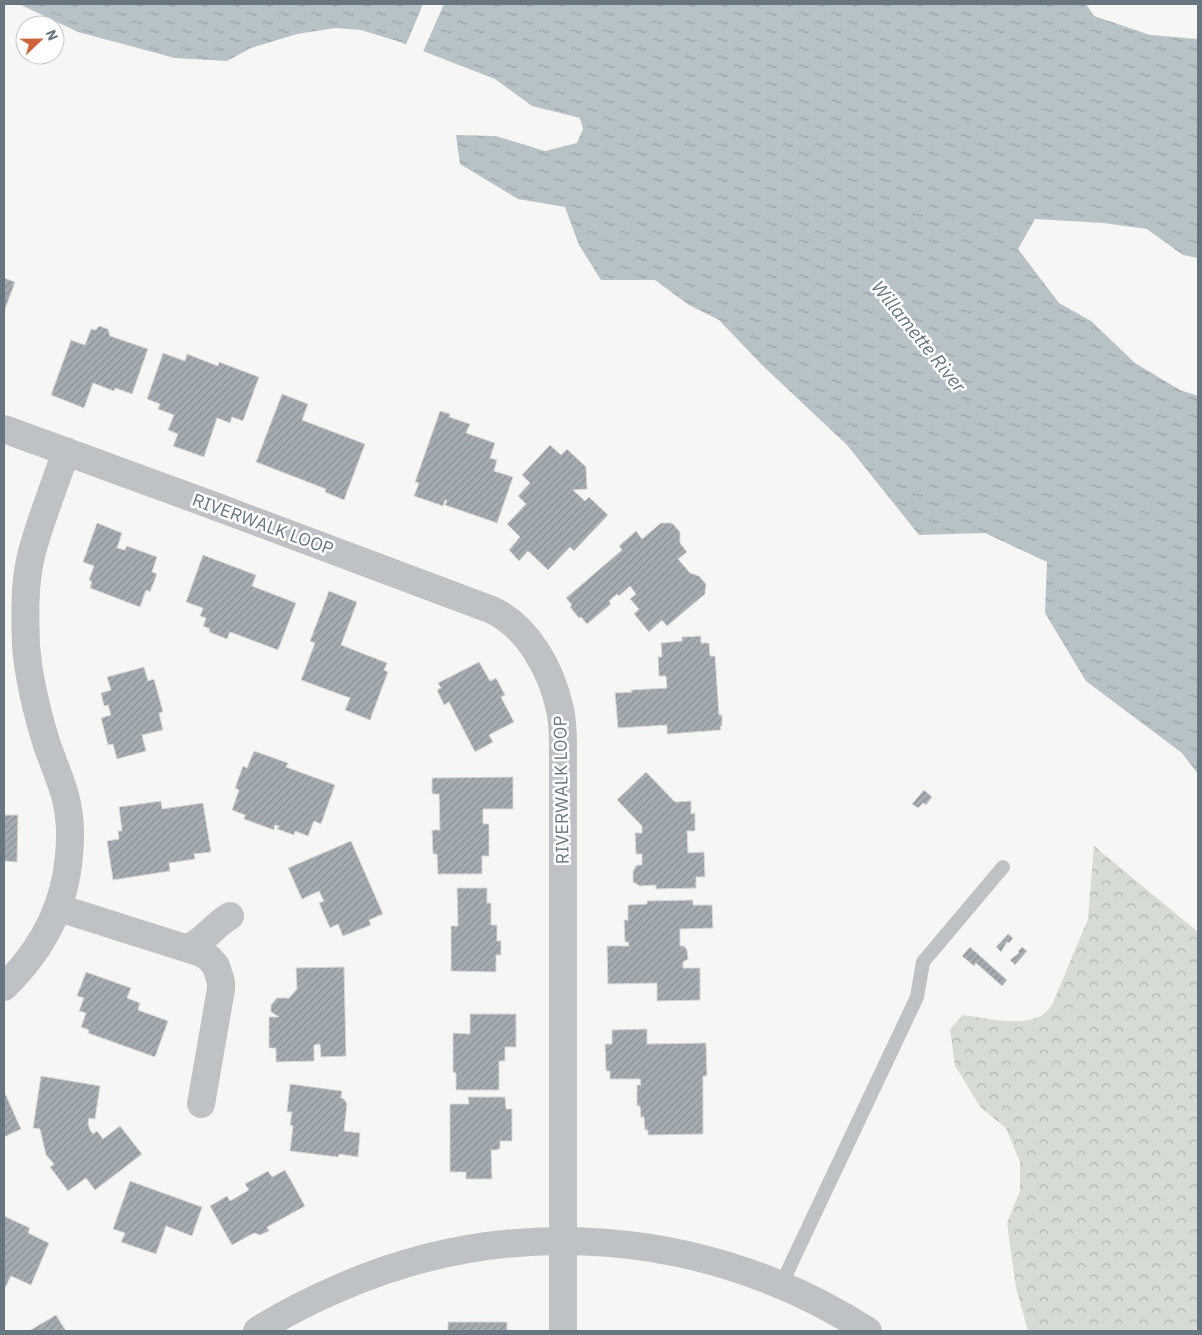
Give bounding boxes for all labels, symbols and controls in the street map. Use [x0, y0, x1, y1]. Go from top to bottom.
north arrow [15, 15, 65, 65]
text: N [42, 27, 62, 43]
water label: Willamette River [867, 275, 972, 398]
street label: RIVERWALK LOOP [189, 488, 337, 560]
street label: RIVERWALK LOOP [548, 715, 574, 864]

